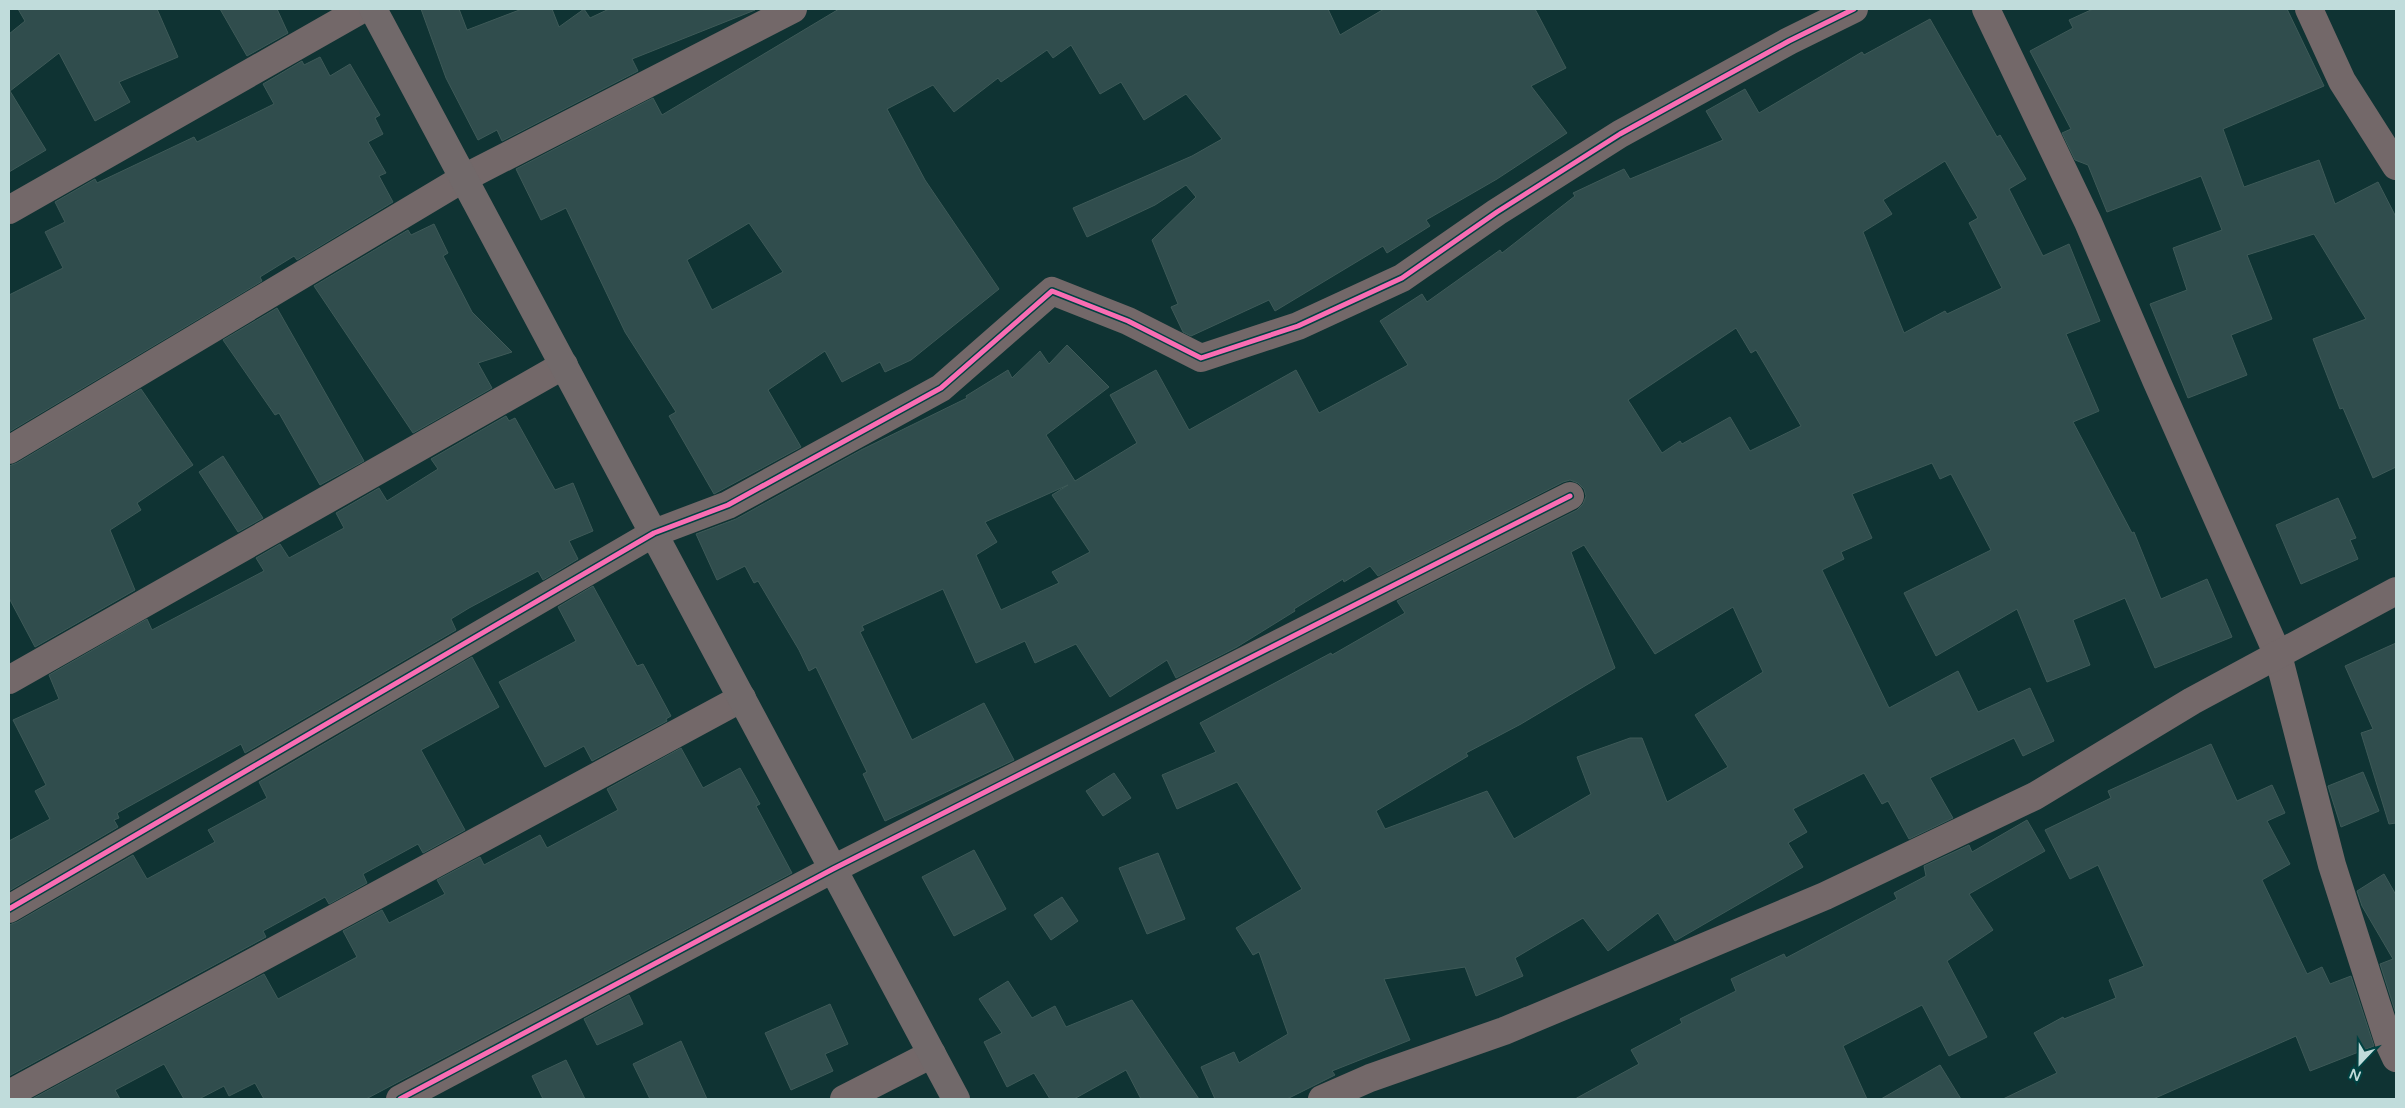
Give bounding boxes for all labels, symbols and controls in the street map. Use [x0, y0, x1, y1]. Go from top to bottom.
north arrow [2335, 1038, 2385, 1088]
text: N [2347, 1065, 2364, 1085]

